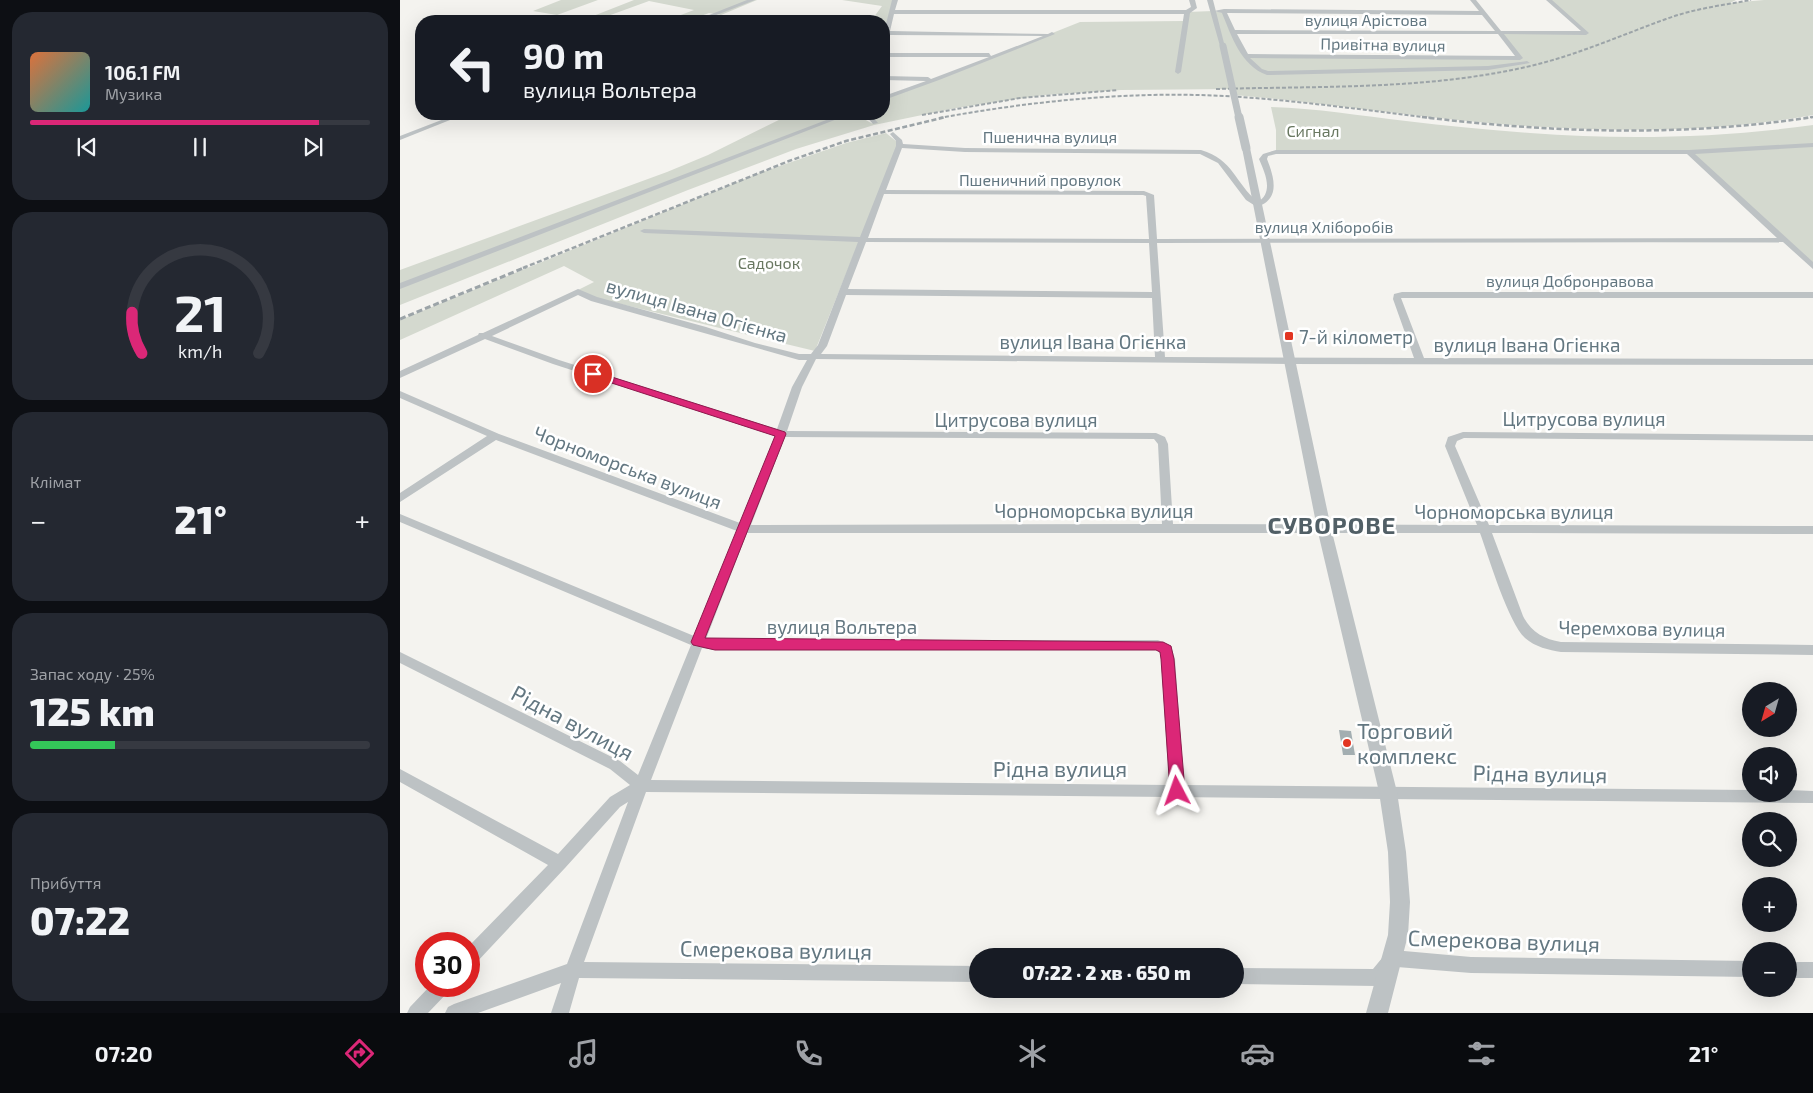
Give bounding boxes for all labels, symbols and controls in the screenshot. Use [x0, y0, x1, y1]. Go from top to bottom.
street label: вулиця Арістова [1305, 10, 1427, 30]
street label: Привітна вулиця [1320, 33, 1446, 56]
text: 90 m [523, 34, 604, 76]
icon: left [440, 35, 505, 100]
text: 106.1 FM [105, 61, 181, 84]
text: вулиця Вольтера [523, 76, 697, 102]
text: Музика [105, 84, 162, 103]
park label: Сигнал [1286, 121, 1340, 140]
street label: Пшенична вулиця [983, 127, 1117, 147]
icon: previous [73, 133, 101, 161]
icon: pause [186, 133, 214, 161]
icon: next [299, 133, 327, 161]
street label: Пшеничний провулок [959, 170, 1122, 190]
street label: вулиця Хліборобів [1255, 217, 1393, 237]
park label: Садочок [738, 253, 801, 272]
street label: вулиця Добронравова [1486, 271, 1654, 291]
street label: вулиця Івана Огієнка [604, 273, 790, 348]
text: 21 [174, 280, 226, 342]
place label: 7-й кілометр [1299, 325, 1413, 348]
street label: вулиця Івана Огієнка [1000, 330, 1186, 354]
marker: 7-й кілометр [1283, 330, 1295, 342]
street label: вулиця Івана Огієнка [1434, 333, 1620, 357]
text: km/h [178, 340, 222, 362]
pin [572, 353, 614, 395]
icon: arrive [579, 360, 607, 388]
street label: Цитрусова вулиця [1502, 407, 1666, 431]
street label: Цитрусова вулиця [934, 408, 1098, 432]
street label: Чорноморська вулиця [531, 421, 725, 514]
text: Клімат [30, 472, 81, 491]
text: 21° [174, 496, 227, 542]
street label: Чорноморська вулиця [994, 499, 1194, 523]
street label: Чорноморська вулиця [1414, 500, 1614, 524]
text: − [30, 503, 46, 537]
text: + [355, 503, 370, 537]
district label: СУВОРОВЕ [1268, 510, 1396, 539]
street label: вулиця Вольтера [767, 615, 917, 639]
street label: Черемхова вулиця [1558, 615, 1726, 642]
text: Запас ходу · 25% [30, 664, 155, 683]
street label: Рідна вулиця [507, 679, 639, 766]
north arrow [1742, 682, 1798, 738]
map controls [1742, 682, 1797, 997]
text: 125 km [30, 688, 155, 734]
place label: Торговий комплекс [1357, 717, 1457, 768]
marker: Торговий комплекс [1341, 737, 1353, 749]
button: sound [1742, 747, 1797, 802]
street label: Рідна вулиця [993, 755, 1127, 782]
street label: Рідна вулиця [1472, 759, 1608, 788]
position arrow [1150, 764, 1202, 816]
button: search [1742, 812, 1797, 867]
text: Прибуття [30, 873, 101, 892]
button: + [1742, 877, 1797, 932]
text: 07:22 [30, 897, 130, 943]
street label: Смерекова вулиця [1407, 924, 1601, 957]
speed limit sign: 30 [415, 932, 480, 997]
street label: Смерекова вулиця [680, 934, 872, 965]
button: − [1742, 942, 1797, 997]
text: 07:22 · 2 хв · 650 m [1022, 961, 1191, 984]
icon: directions [342, 1036, 377, 1071]
icon: music [566, 1036, 601, 1071]
icon: phone [791, 1036, 826, 1071]
icon: climate [1015, 1036, 1050, 1071]
icon: car [1240, 1036, 1275, 1071]
icon: filters [1464, 1036, 1499, 1071]
text: 07:20 [95, 1040, 153, 1066]
text: 21° [1688, 1040, 1718, 1066]

